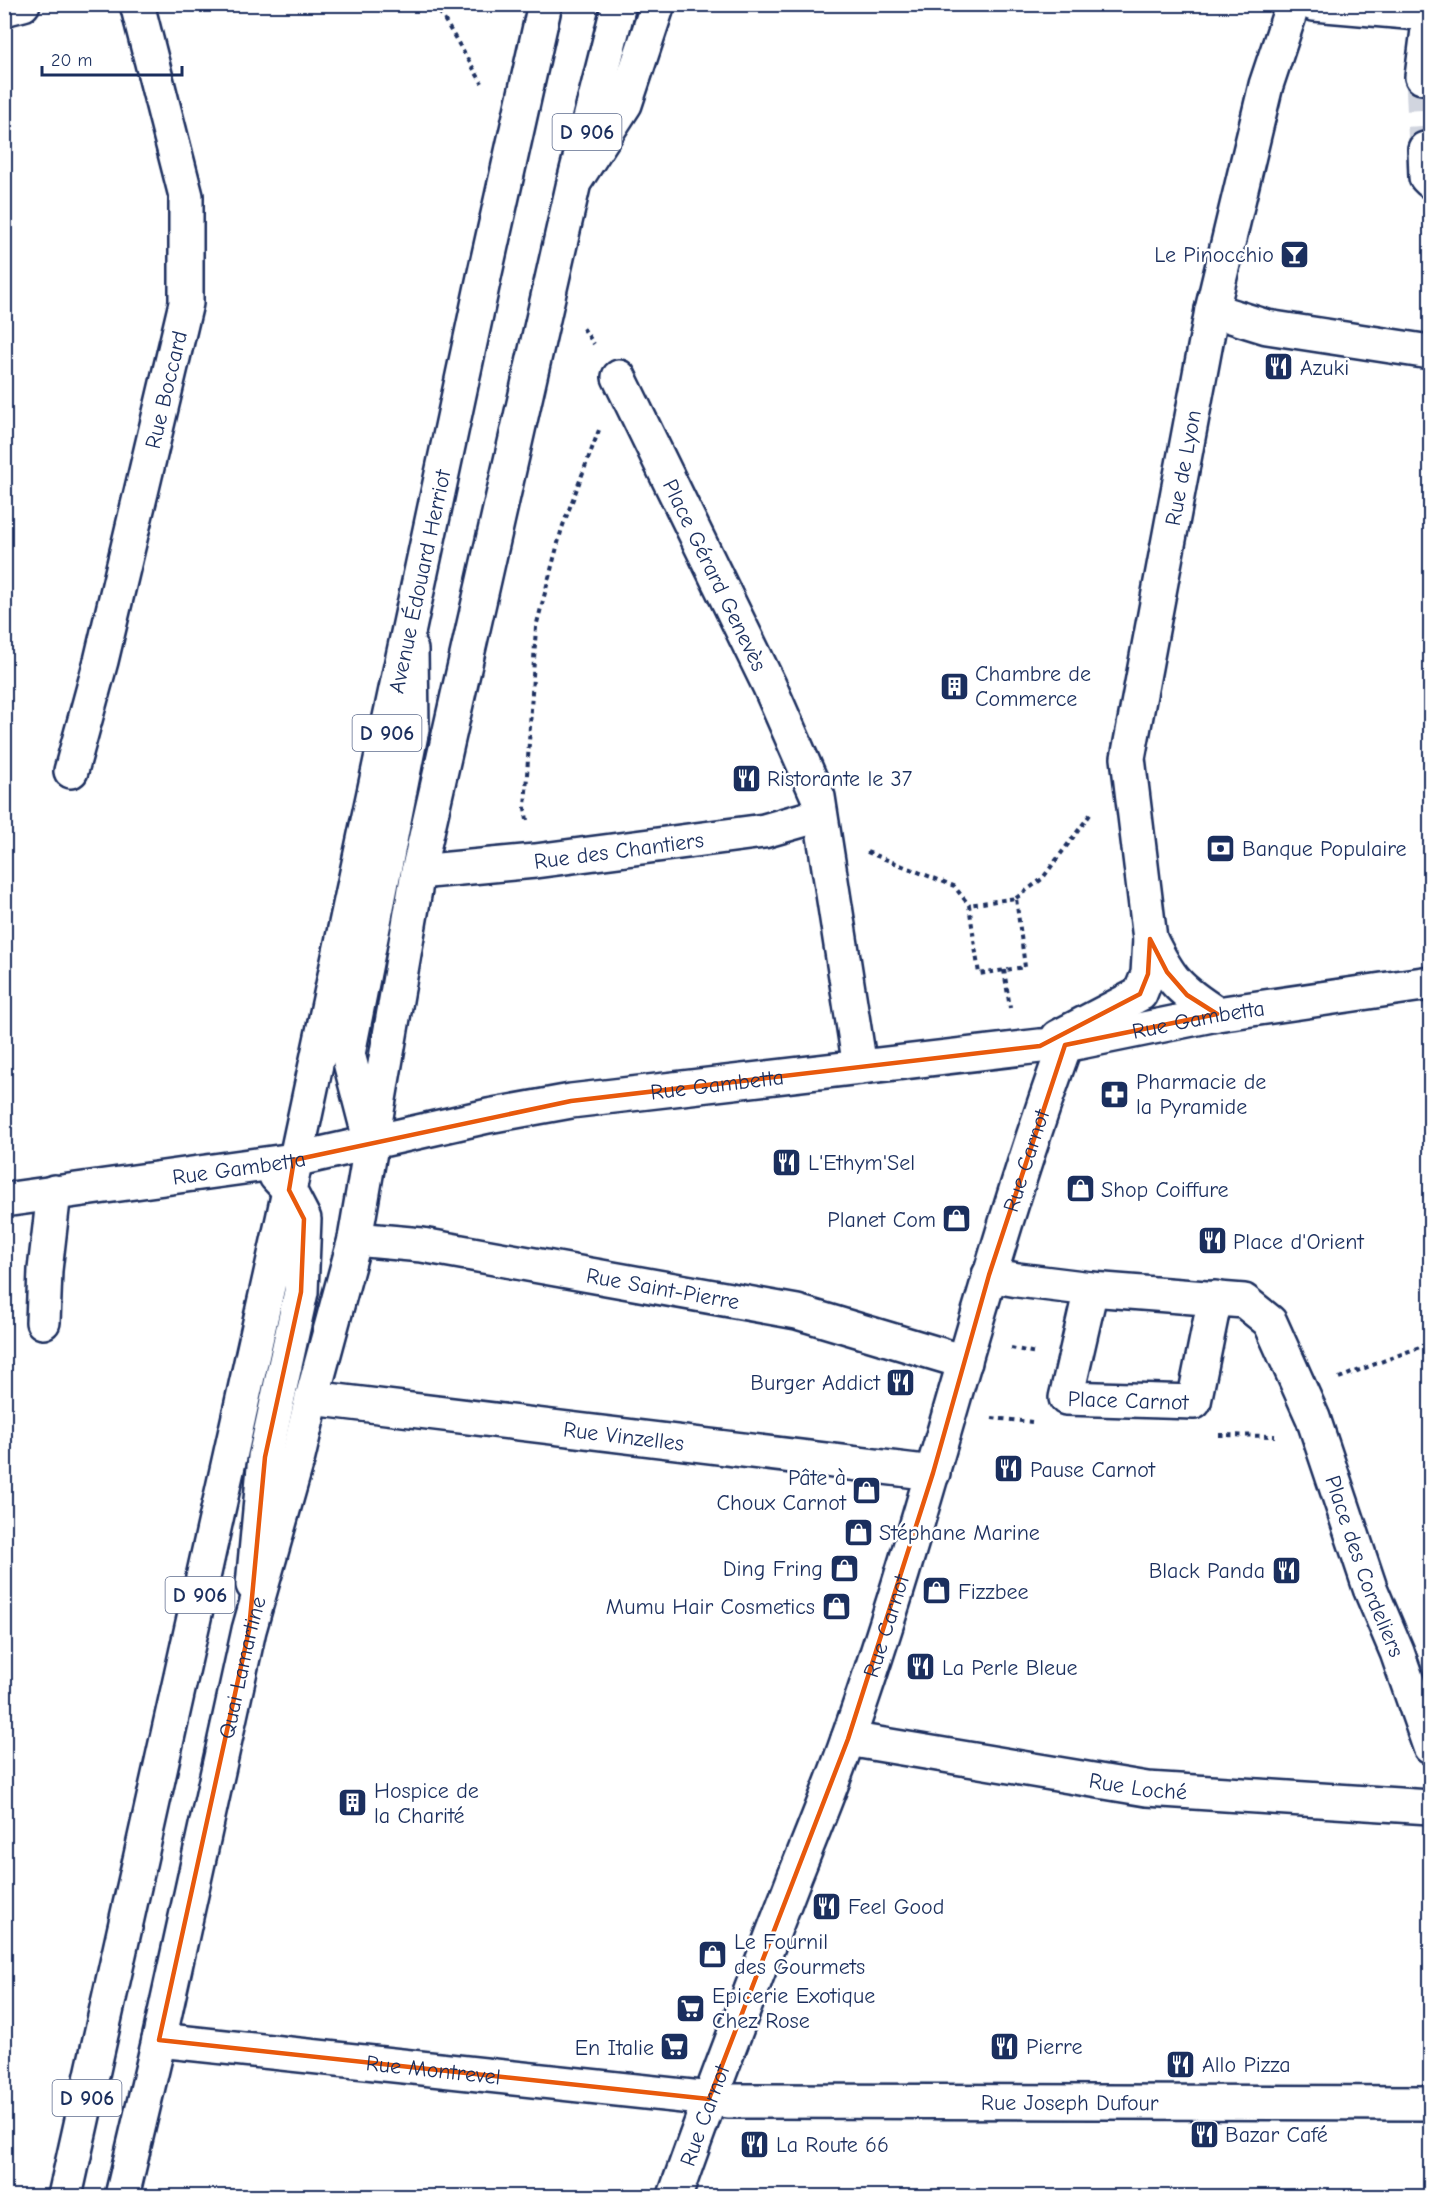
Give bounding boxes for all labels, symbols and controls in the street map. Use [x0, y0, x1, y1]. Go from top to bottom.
scale bar [42, 39, 182, 77]
text: 20 m [51, 50, 92, 71]
road number: D 906 [552, 114, 622, 150]
bar icon: Le Pinocchio [1279, 238, 1311, 270]
place label: Le Pinocchio [1154, 242, 1274, 268]
street label: Rue Boccard [140, 328, 193, 451]
restaurant icon: Azuki [1263, 351, 1295, 383]
place label: Azuki [1300, 355, 1349, 381]
street label: Rue de Lyon [1160, 408, 1207, 528]
street label: Avenue Édouard Herriot [384, 467, 457, 696]
street label: Place Gérard Genevès [657, 475, 772, 675]
place label: Chambre de Commerce [975, 661, 1091, 712]
building icon: Chambre de Commerce [938, 670, 970, 702]
road number: D 906 [352, 715, 422, 751]
restaurant icon: Ristorante le 37 [730, 762, 762, 794]
place label: Ristorante le 37 [767, 766, 913, 792]
street label: Rue des Chantiers [532, 827, 705, 875]
bank icon: Banque Populaire [1205, 832, 1237, 864]
place label: Banque Populaire [1242, 836, 1407, 862]
street label: Rue Gambetta [1130, 995, 1266, 1045]
street label: Rue Gambetta [649, 1064, 785, 1106]
place label: Pharmacie de la Pyramide [1136, 1069, 1266, 1120]
pharmacy icon: Pharmacie de la Pyramide [1099, 1078, 1131, 1110]
street label: Rue Carnot [998, 1105, 1056, 1215]
street label: Rue Gambetta [171, 1146, 308, 1191]
restaurant icon: L'Ethym'Sel [771, 1146, 803, 1178]
place label: L'Ethym'Sel [808, 1150, 915, 1176]
shop icon: Shop Coiffure [1064, 1173, 1096, 1205]
place label: Shop Coiffure [1101, 1177, 1229, 1203]
shop icon: Planet Com [941, 1203, 973, 1235]
place label: Planet Com [827, 1207, 936, 1233]
restaurant icon: Place d'Orient [1196, 1225, 1228, 1257]
place label: Place d'Orient [1233, 1229, 1364, 1255]
street label: Rue Saint-Pierre [584, 1263, 741, 1315]
restaurant icon: Burger Addict [885, 1366, 917, 1398]
place label: Burger Addict [750, 1370, 881, 1396]
street label: Place Carnot [1067, 1386, 1190, 1416]
street label: Rue Vinzelles [562, 1416, 686, 1457]
restaurant icon: Pause Carnot [993, 1453, 1025, 1485]
place label: Pause Carnot [1030, 1457, 1156, 1483]
place label: Pâte à Choux Carnot [717, 1465, 847, 1516]
street label: Place des Cordeliers [1319, 1472, 1410, 1661]
shop icon: Pâte à Choux Carnot [851, 1474, 883, 1506]
shop icon: Stéphane Marine [842, 1516, 874, 1548]
place label: Stéphane Marine [879, 1520, 1040, 1546]
shop icon: Ding Fring [828, 1552, 860, 1584]
restaurant icon: Black Panda [1270, 1554, 1302, 1586]
place label: Ding Fring [723, 1556, 823, 1582]
place label: Black Panda [1149, 1558, 1265, 1584]
street label: Rue Carnot [858, 1571, 915, 1681]
shop icon: Fizzbee [921, 1575, 953, 1607]
road number: D 906 [166, 1577, 234, 1613]
place label: Fizzbee [958, 1579, 1029, 1605]
shop icon: Mumu Hair Cosmetics [820, 1590, 852, 1622]
street label: Quai Lamartine [214, 1593, 272, 1741]
place label: Mumu Hair Cosmetics [606, 1594, 815, 1620]
restaurant icon: La Perle Bleue [905, 1651, 937, 1683]
place label: La Perle Bleue [942, 1655, 1077, 1681]
street label: Rue Loché [1087, 1768, 1188, 1806]
place label: Hospice de la Charité [374, 1778, 479, 1829]
building icon: Hospice de la Charité [337, 1787, 369, 1819]
restaurant icon: Feel Good [811, 1890, 843, 1922]
place label: Feel Good [848, 1894, 944, 1920]
place label: Le Fournil des Gourmets [734, 1929, 865, 1980]
shop icon: Le Fournil des Gourmets [697, 1938, 729, 1970]
place label: Epicerie Exotique Chez Rose [712, 1983, 875, 2034]
supermarket icon: Epicerie Exotique Chez Rose [675, 1992, 707, 2024]
restaurant icon: Pierre [989, 2030, 1021, 2062]
supermarket icon: En Italie [659, 2031, 691, 2063]
place label: Pierre [1026, 2034, 1082, 2060]
place label: En Italie [575, 2035, 654, 2061]
restaurant icon: Allo Pizza [1165, 2048, 1197, 2080]
street label: Rue Montrevel [365, 2050, 502, 2090]
place label: Allo Pizza [1202, 2052, 1291, 2078]
street label: Rue Carnot [675, 2060, 736, 2170]
road number: D 906 [52, 2080, 122, 2116]
street label: Rue Joseph Dufour [981, 2090, 1159, 2116]
restaurant icon: Bazar Café [1188, 2118, 1220, 2150]
place label: Bazar Café [1225, 2122, 1328, 2148]
restaurant icon: La Route 66 [739, 2128, 771, 2160]
place label: La Route 66 [776, 2132, 889, 2158]

